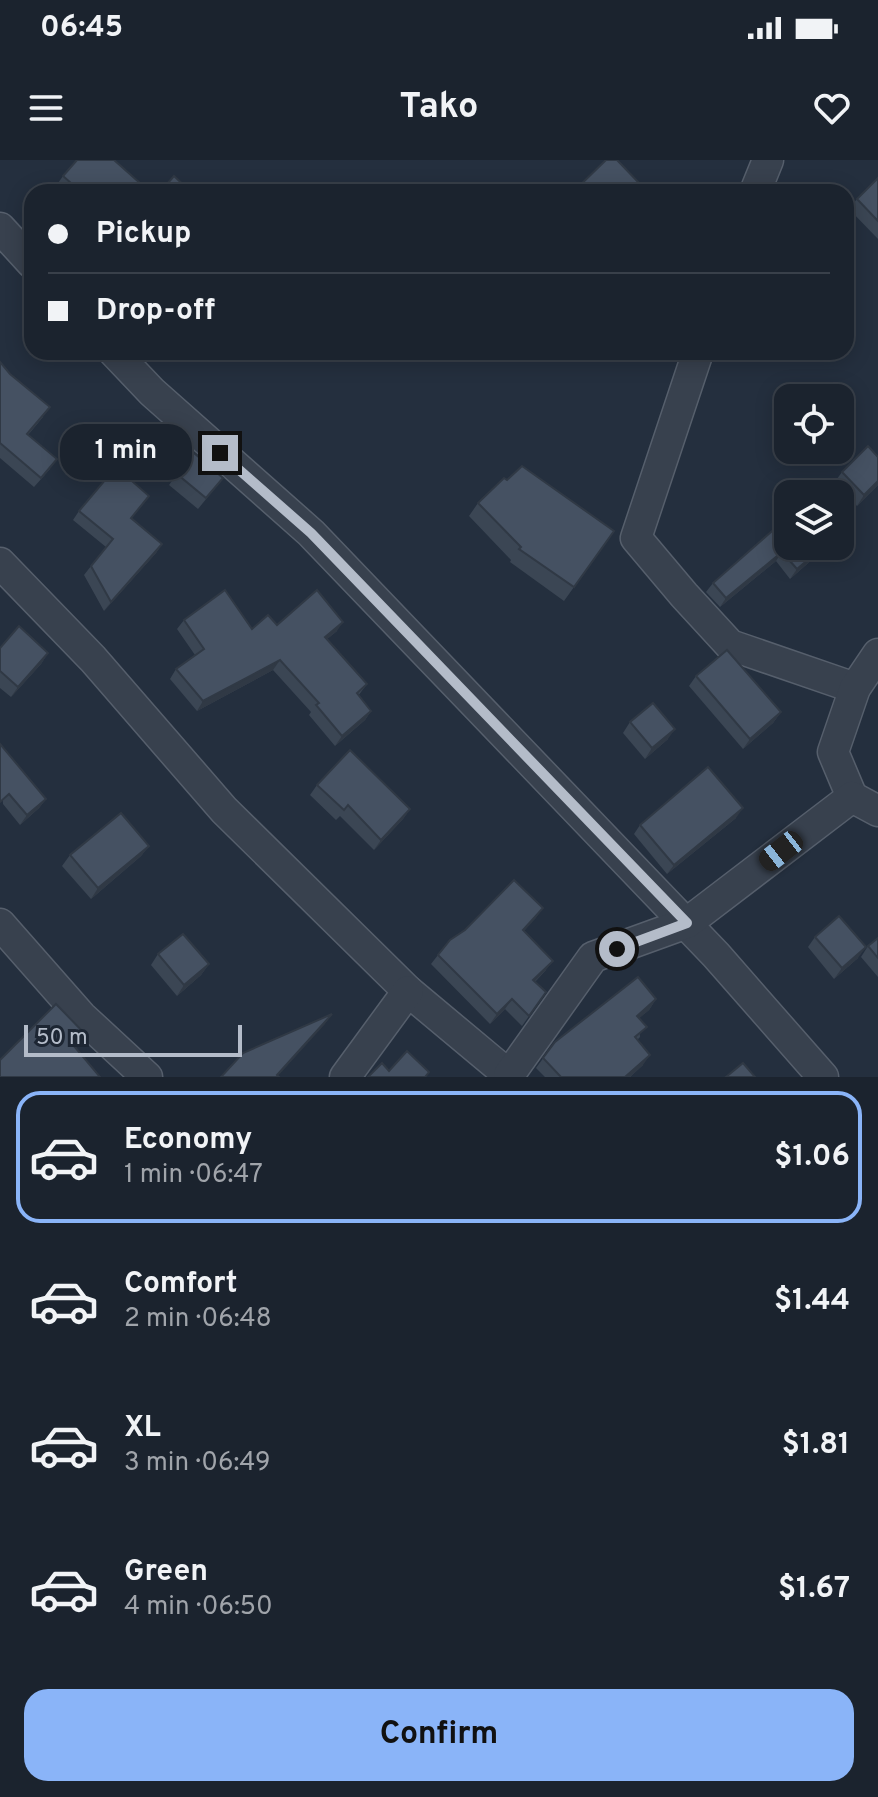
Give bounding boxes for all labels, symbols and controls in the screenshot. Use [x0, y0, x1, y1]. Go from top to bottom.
text: 06:45 [40, 10, 123, 47]
text: Tako [399, 85, 479, 131]
icon: menu [24, 86, 68, 130]
icon: heart [810, 86, 854, 130]
text: Pickup [96, 216, 191, 253]
text: Drop-off [96, 293, 215, 330]
map controls [774, 384, 854, 560]
button: locate [774, 384, 854, 464]
callout: 1 min [60, 425, 192, 481]
text: 1 min [95, 435, 157, 468]
route end [202, 435, 238, 471]
button: layers [774, 480, 854, 560]
car [755, 827, 807, 875]
route start [599, 931, 635, 967]
scale bar [24, 1021, 242, 1057]
text: 50 m [36, 1025, 88, 1052]
icon: car [28, 1121, 100, 1193]
text: Economy [124, 1122, 252, 1159]
text: $1.06 [774, 1139, 850, 1176]
text: 1 min · 06:47 [124, 1159, 263, 1192]
icon: car [28, 1265, 100, 1337]
text: Comfort [124, 1266, 237, 1303]
text: $1.44 [774, 1283, 850, 1320]
text: 2 min · 06:48 [124, 1303, 272, 1336]
icon: car [28, 1409, 100, 1481]
text: XL [124, 1410, 161, 1447]
text: $1.81 [782, 1427, 850, 1464]
text: 3 min · 06:49 [124, 1447, 271, 1480]
icon: car [28, 1553, 100, 1625]
text: Green [124, 1554, 208, 1591]
text: $1.67 [778, 1571, 850, 1608]
text: 4 min · 06:50 [124, 1591, 273, 1624]
button: Confirm [24, 1689, 854, 1781]

